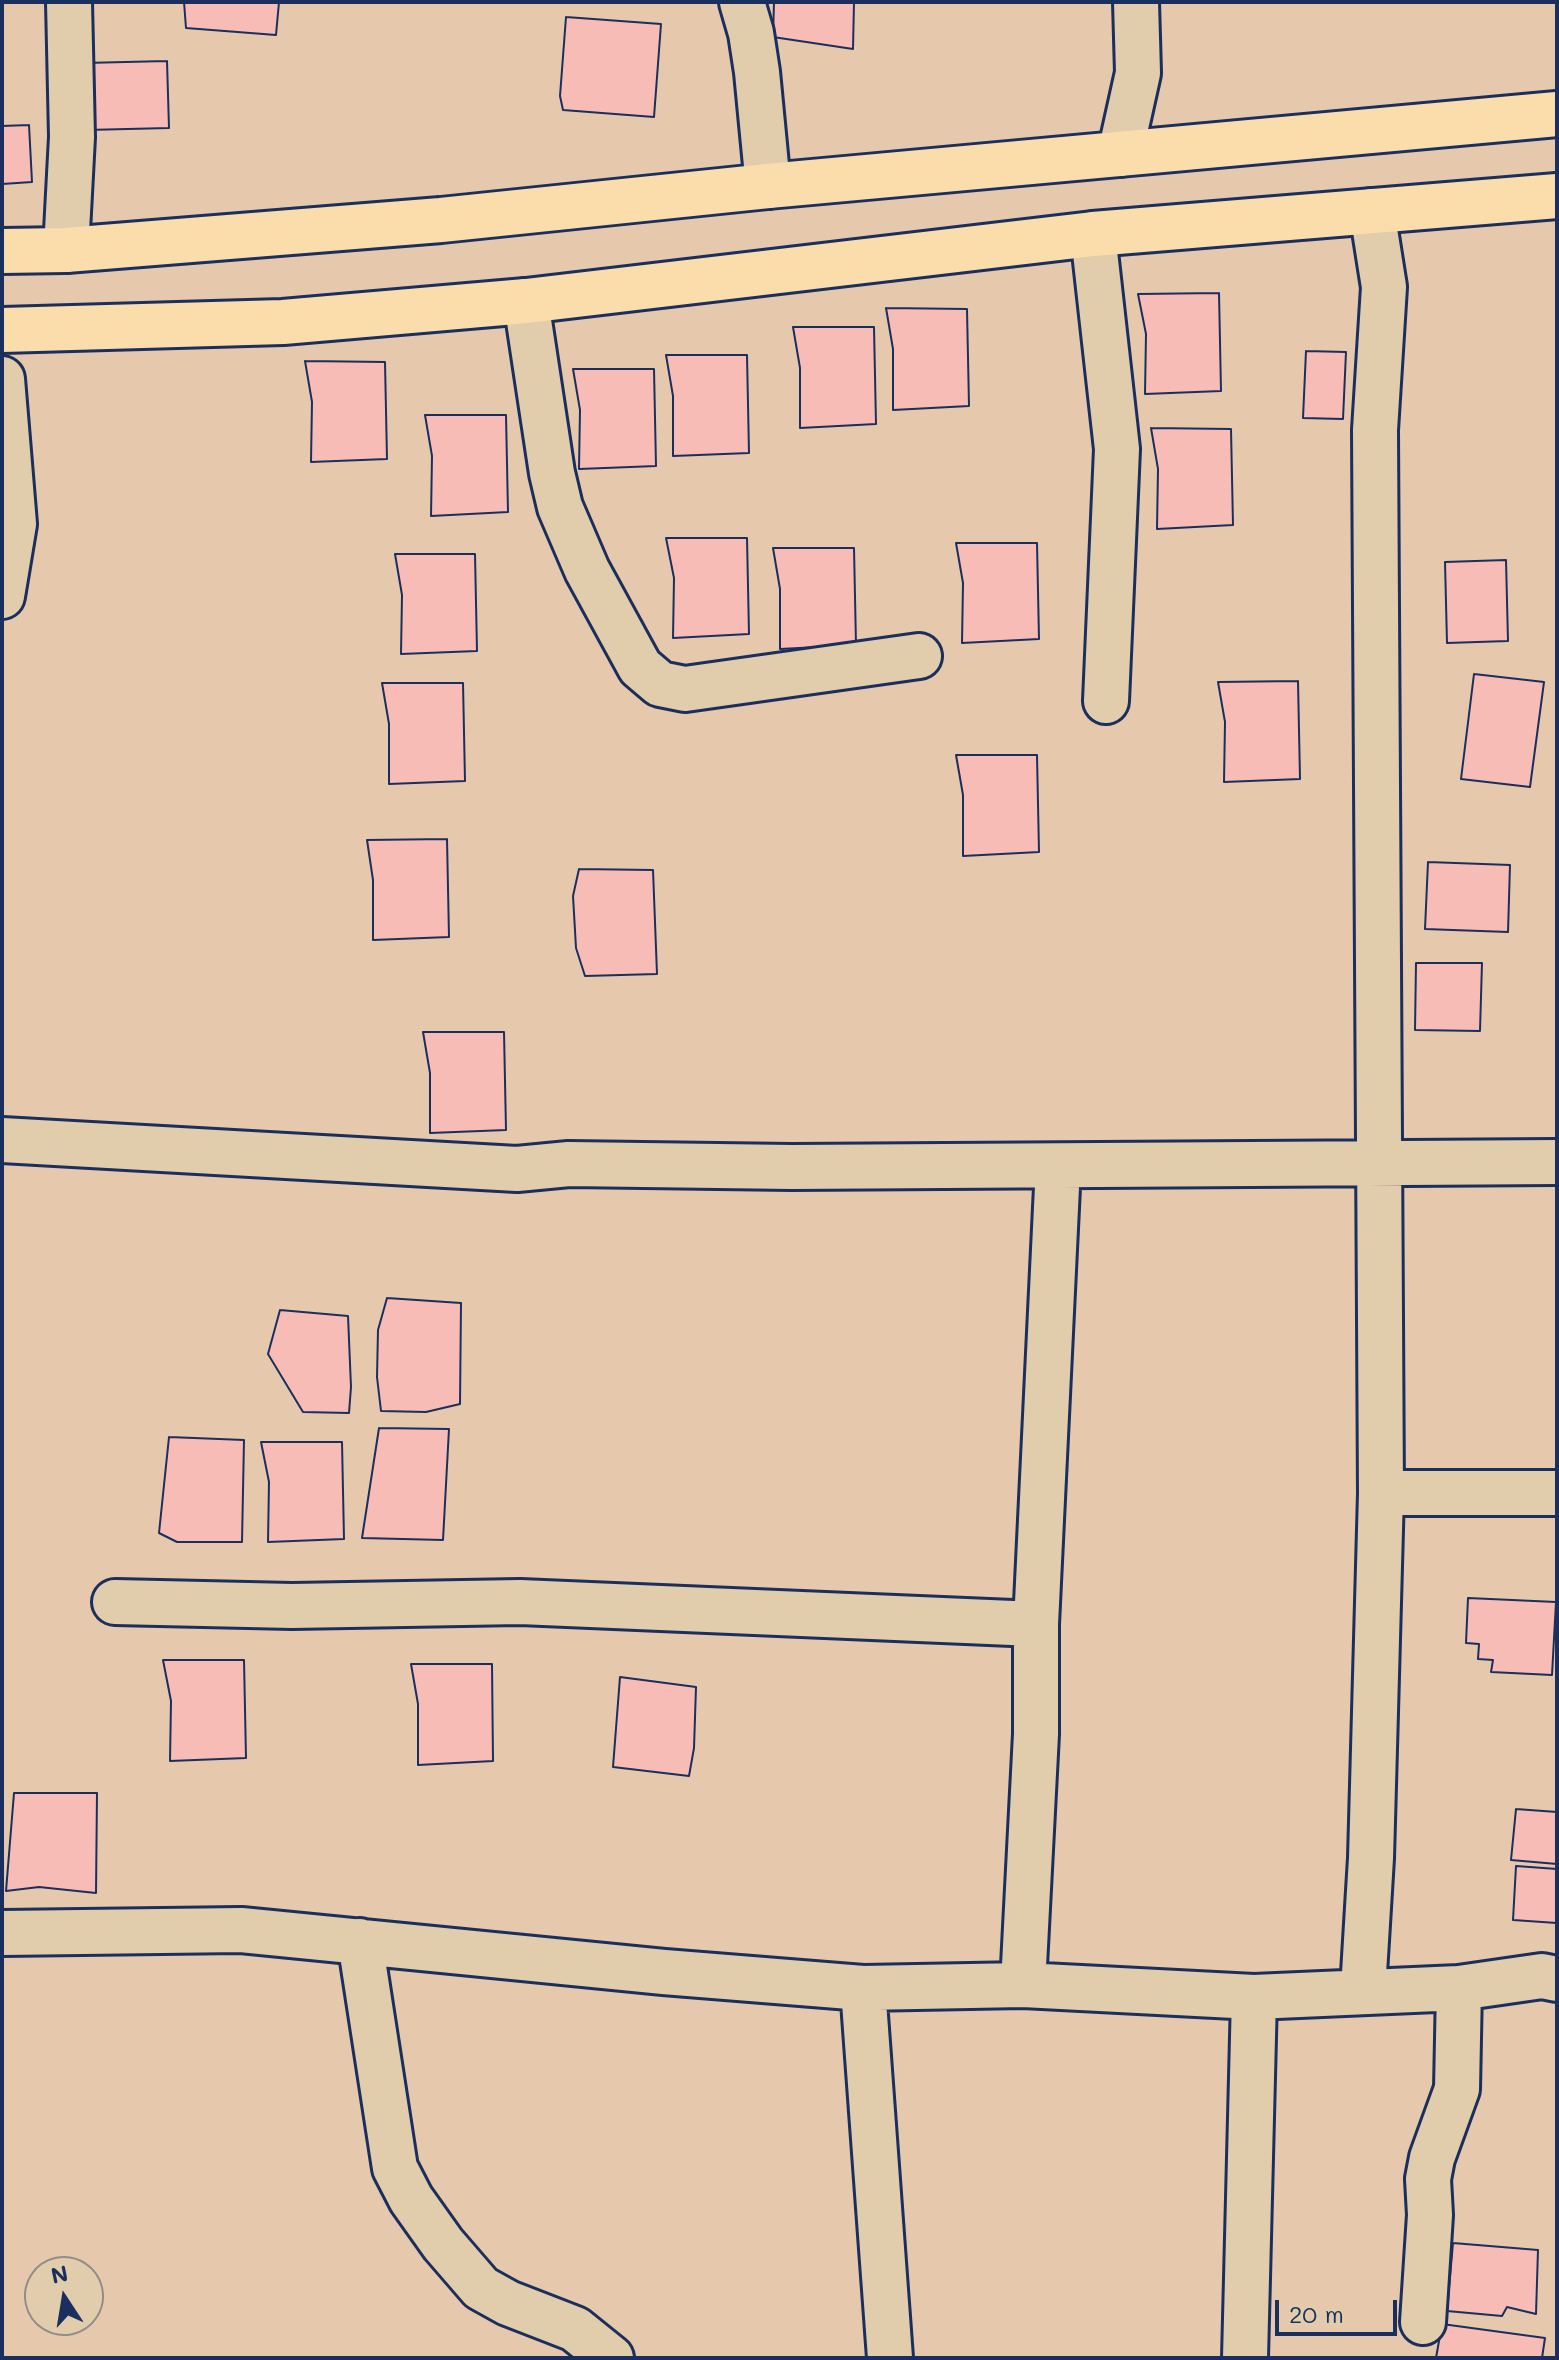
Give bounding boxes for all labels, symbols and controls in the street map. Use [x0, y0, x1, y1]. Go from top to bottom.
north arrow [24, 2256, 104, 2336]
text: N [48, 2258, 70, 2290]
scale bar [1279, 2284, 1401, 2334]
text: 20 m [1289, 2298, 1344, 2329]

